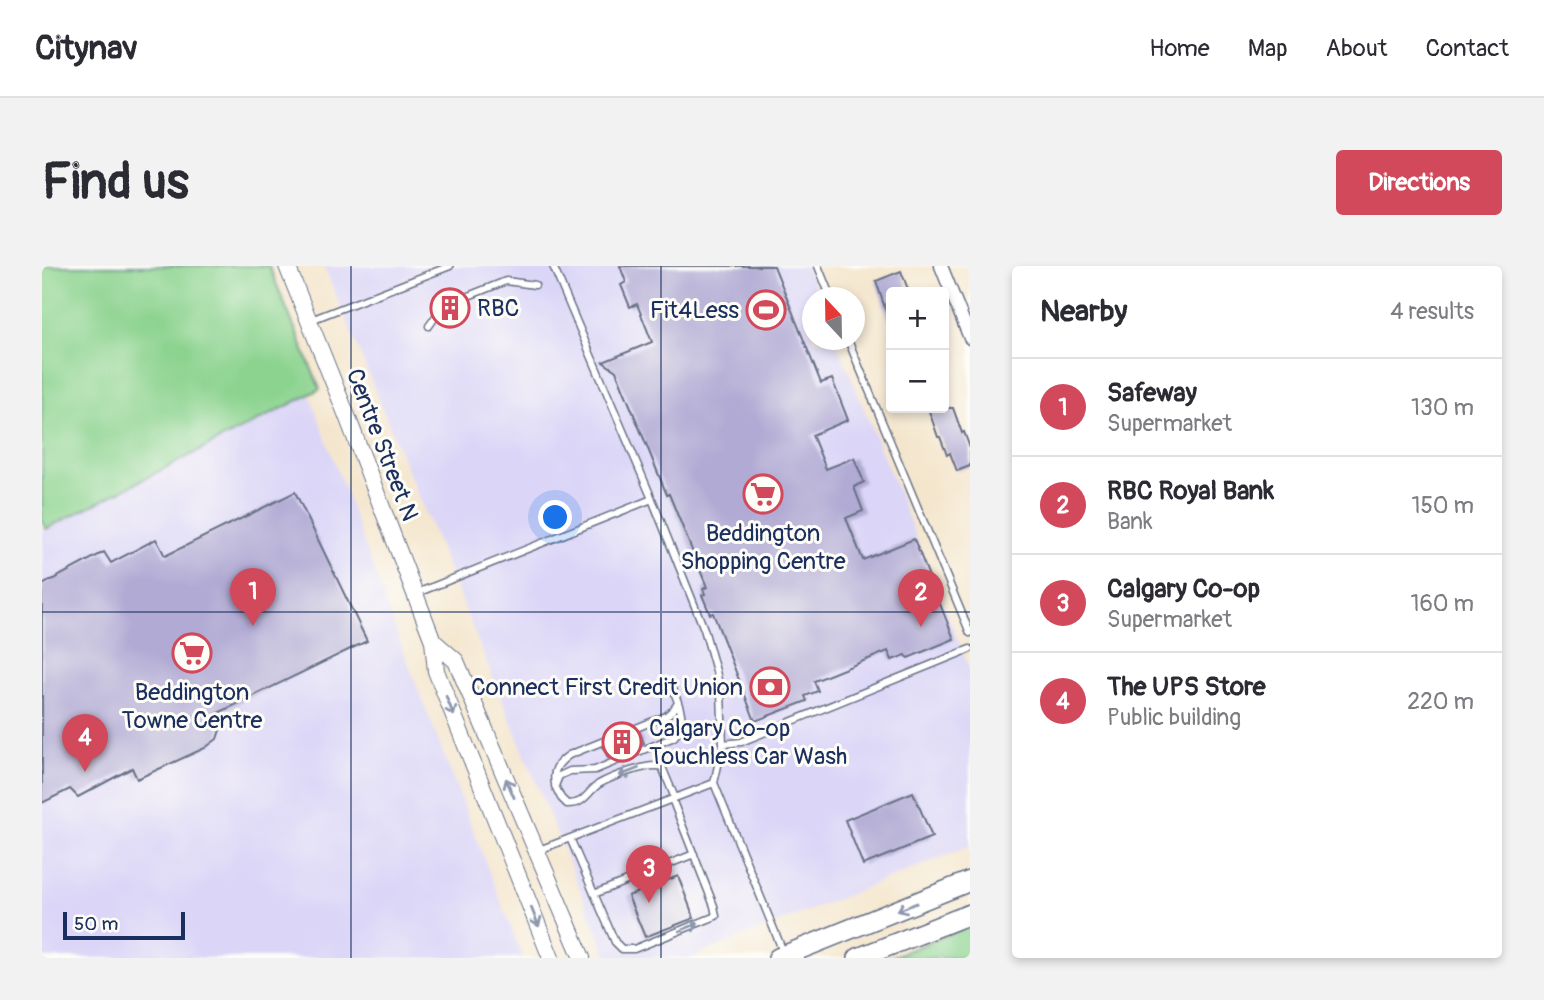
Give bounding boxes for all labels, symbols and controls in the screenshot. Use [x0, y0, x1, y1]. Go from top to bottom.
text: Citynav [35, 28, 138, 69]
text: Home [1149, 34, 1210, 63]
text: Map [1248, 34, 1288, 63]
text: About [1326, 34, 1388, 63]
text: Contact [1426, 34, 1509, 63]
button: Directions [1336, 150, 1502, 215]
text: Find us [42, 152, 189, 213]
building icon: RBC [429, 287, 471, 329]
north arrow [802, 287, 865, 350]
map controls [886, 287, 949, 413]
button: + [886, 287, 949, 350]
sports icon: Fit4Less [745, 289, 787, 331]
text: Nearby [1040, 293, 1127, 330]
place label: RBC [477, 294, 519, 323]
place label: Fit4Less [650, 296, 739, 325]
text: 4 results [1390, 297, 1474, 326]
button: − [886, 350, 949, 413]
street label: Centre Street N [340, 365, 424, 525]
text: Safeway [1107, 377, 1197, 409]
text: 1 [1059, 393, 1068, 422]
text: 130 m [1411, 393, 1474, 422]
text: Supermarket [1107, 409, 1232, 438]
supermarket icon: Beddington Shopping Centre [742, 473, 784, 515]
text: RBC Royal Bank [1107, 475, 1274, 507]
text: 2 [1057, 491, 1069, 520]
text: 150 m [1411, 491, 1474, 520]
your location [538, 500, 572, 534]
text: Bank [1107, 507, 1153, 536]
place label: Beddington Shopping Centre [680, 519, 846, 576]
pin: 1 [230, 568, 276, 626]
pin: 2 [898, 569, 944, 627]
text: Calgary Co-op [1107, 573, 1260, 605]
text: 3 [1057, 589, 1069, 618]
text: 160 m [1410, 589, 1474, 618]
text: Supermarket [1107, 605, 1232, 634]
supermarket icon: Beddington Towne Centre [171, 632, 213, 674]
bank icon: Connect First Credit Union [749, 666, 791, 708]
text: The UPS Store [1107, 671, 1266, 703]
place label: Connect First Credit Union [471, 673, 743, 702]
place label: Beddington Towne Centre [122, 678, 263, 735]
text: 4 [1056, 687, 1070, 716]
text: 220 m [1407, 687, 1474, 716]
one-way arrow [444, 695, 457, 716]
text: Public building [1107, 703, 1241, 732]
pin: 4 [62, 714, 108, 772]
place label: Calgary Co-op Touchless Car Wash [649, 714, 847, 771]
building icon: Calgary Co-op Touchless Car Wash [601, 721, 643, 763]
one-way arrow [619, 767, 640, 780]
one-way arrow [503, 778, 516, 800]
pin: 3 [626, 845, 672, 903]
one-way arrow [896, 901, 918, 914]
one-way arrow [529, 906, 542, 927]
scale bar [63, 909, 186, 941]
text: 50 m [74, 912, 118, 936]
one-way arrow [678, 919, 699, 932]

